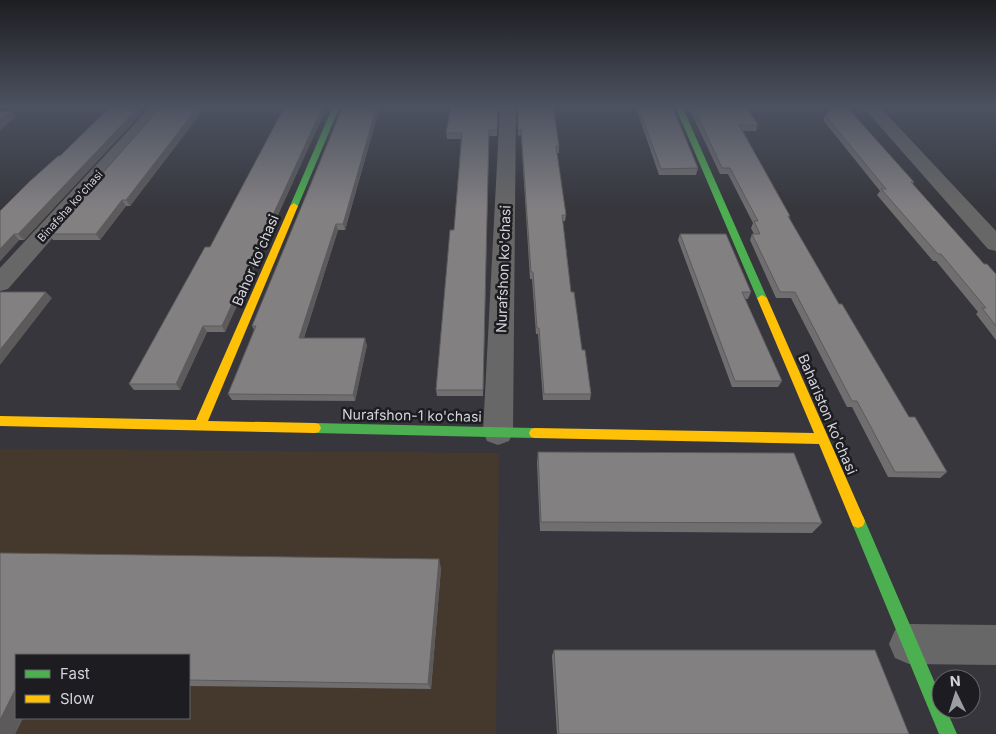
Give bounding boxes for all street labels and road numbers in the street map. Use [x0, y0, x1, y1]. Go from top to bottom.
street label: Binafsha ko'chasi [34, 168, 106, 244]
street label: Nurafshon ko'chasi [492, 205, 514, 333]
street label: Bahor ko'chasi [228, 212, 282, 308]
street label: Bahariston ko'chasi [795, 351, 861, 477]
street label: Nurafshon-1 ko'chasi [342, 405, 482, 425]

